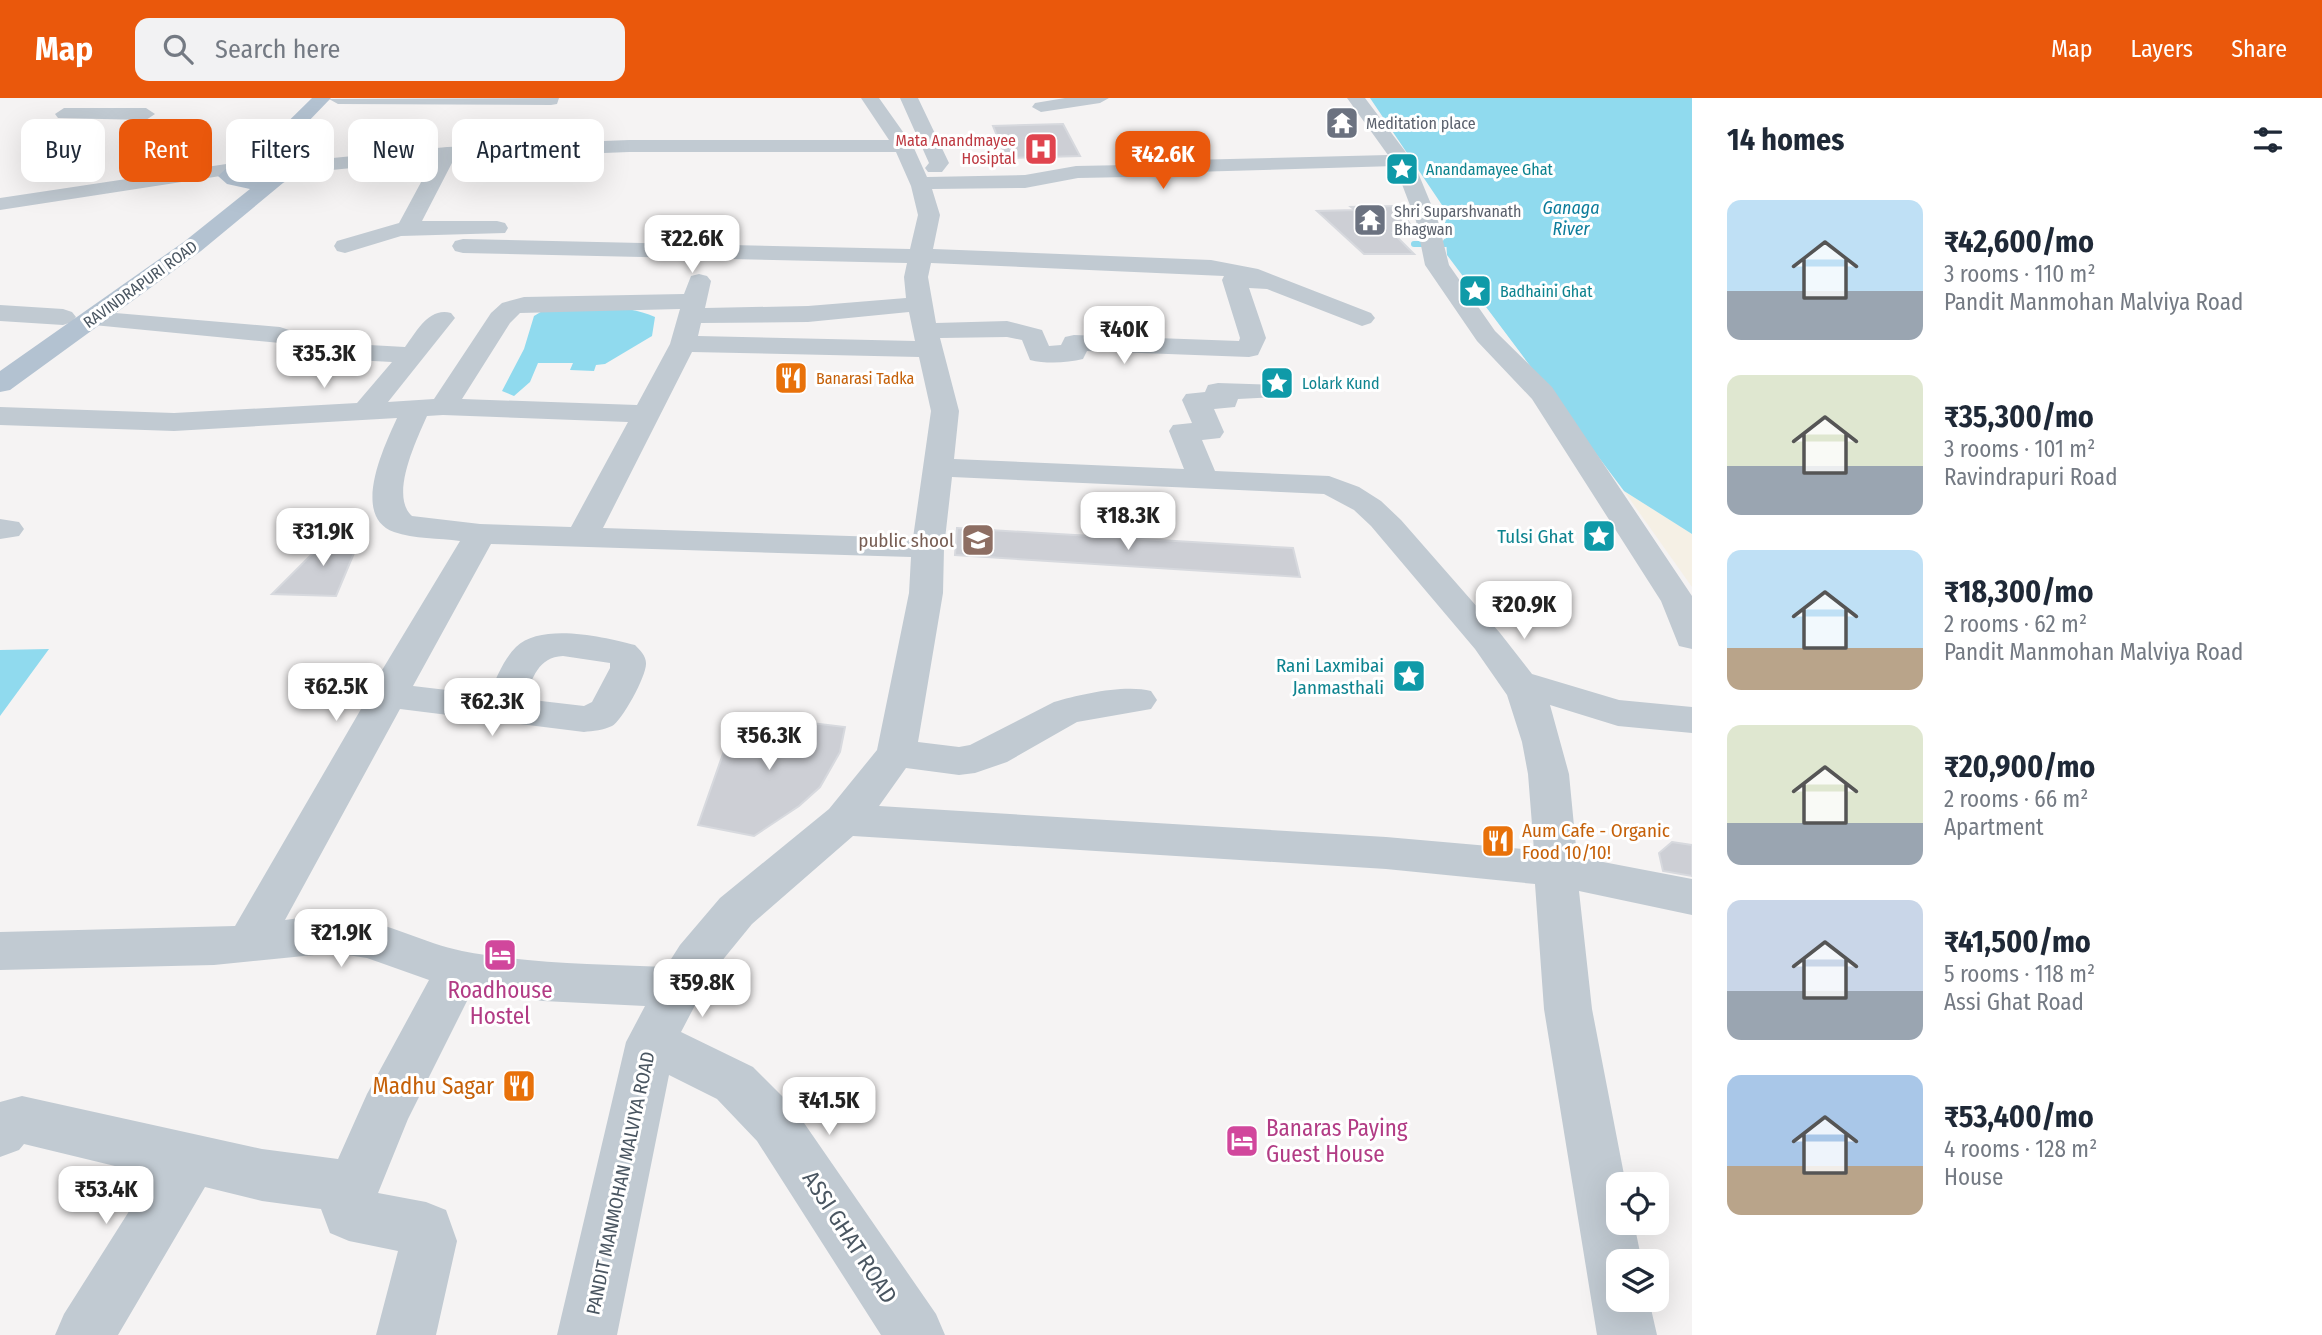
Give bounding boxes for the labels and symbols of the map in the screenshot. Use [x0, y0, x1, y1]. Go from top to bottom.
temple icon: Meditation place [1323, 104, 1361, 142]
place label: Meditation place [1366, 114, 1476, 133]
hospital icon: Mata Anandmayee Hosiptal [1022, 130, 1060, 168]
place label: Mata Anandmayee Hosiptal [896, 131, 1016, 168]
pin: ₹42.6K [1106, 132, 1220, 191]
place icon: Anandamayee Ghat [1383, 150, 1421, 188]
place label: Anandamayee Ghat [1426, 160, 1554, 179]
water label: Ganaga River [1542, 197, 1600, 240]
temple icon: Shri Suparshvanath Bhagwan [1351, 201, 1389, 239]
place label: Shri Suparshvanath Bhagwan [1394, 202, 1521, 239]
pin: ₹22.6K [635, 216, 749, 275]
street label: RAVINDRAPURI ROAD [80, 237, 201, 332]
place icon: Badhaini Ghat [1456, 272, 1494, 310]
place label: Badhaini Ghat [1500, 282, 1593, 301]
pin: ₹40K [1083, 306, 1165, 366]
pin: ₹35.3K [267, 330, 381, 390]
restaurant icon: Banarasi Tadka [772, 359, 810, 397]
place icon: Lolark Kund [1258, 364, 1296, 402]
place label: Banarasi Tadka [816, 369, 915, 388]
place label: Lolark Kund [1302, 374, 1380, 393]
pin: ₹18.3K [1071, 492, 1185, 552]
pin: ₹31.9K [266, 508, 380, 568]
place icon: Tulsi Ghat [1580, 517, 1618, 555]
school or university icon: public shool [959, 521, 997, 559]
place label: Tulsi Ghat [1497, 525, 1575, 548]
place label: public shool [858, 529, 954, 552]
pin: ₹20.9K [1467, 582, 1581, 641]
place label: Rani Laxmibai Janmasthali [1276, 654, 1384, 699]
place icon: Rani Laxmibai Janmasthali [1390, 657, 1428, 695]
pin: ₹62.5K [279, 664, 393, 723]
pin: ₹62.3K [435, 678, 549, 738]
pin: ₹56.3K [712, 712, 826, 772]
place label: Aum Cafe - Organic Food 10/10! [1522, 819, 1670, 864]
restaurant icon: Aum Cafe - Organic Food 10/10! [1479, 822, 1517, 860]
pin: ₹21.9K [284, 910, 398, 969]
hotel icon: Roadhouse Hostel [481, 936, 519, 974]
pin: ₹59.8K [645, 960, 759, 1019]
place label: Roadhouse Hostel [447, 976, 553, 1030]
street label: PANDIT MANMOHAN MALVIYA ROAD [581, 1049, 660, 1317]
restaurant icon: Madhu Sagar [500, 1067, 538, 1105]
place label: Madhu Sagar [372, 1072, 494, 1100]
pin: ₹41.5K [772, 1077, 886, 1137]
place label: Banaras Paying Guest House [1266, 1114, 1408, 1168]
hotel icon: Banaras Paying Guest House [1223, 1122, 1261, 1160]
pin: ₹53.4K [49, 1166, 163, 1226]
street label: ASSI GHAT ROAD [797, 1166, 903, 1308]

